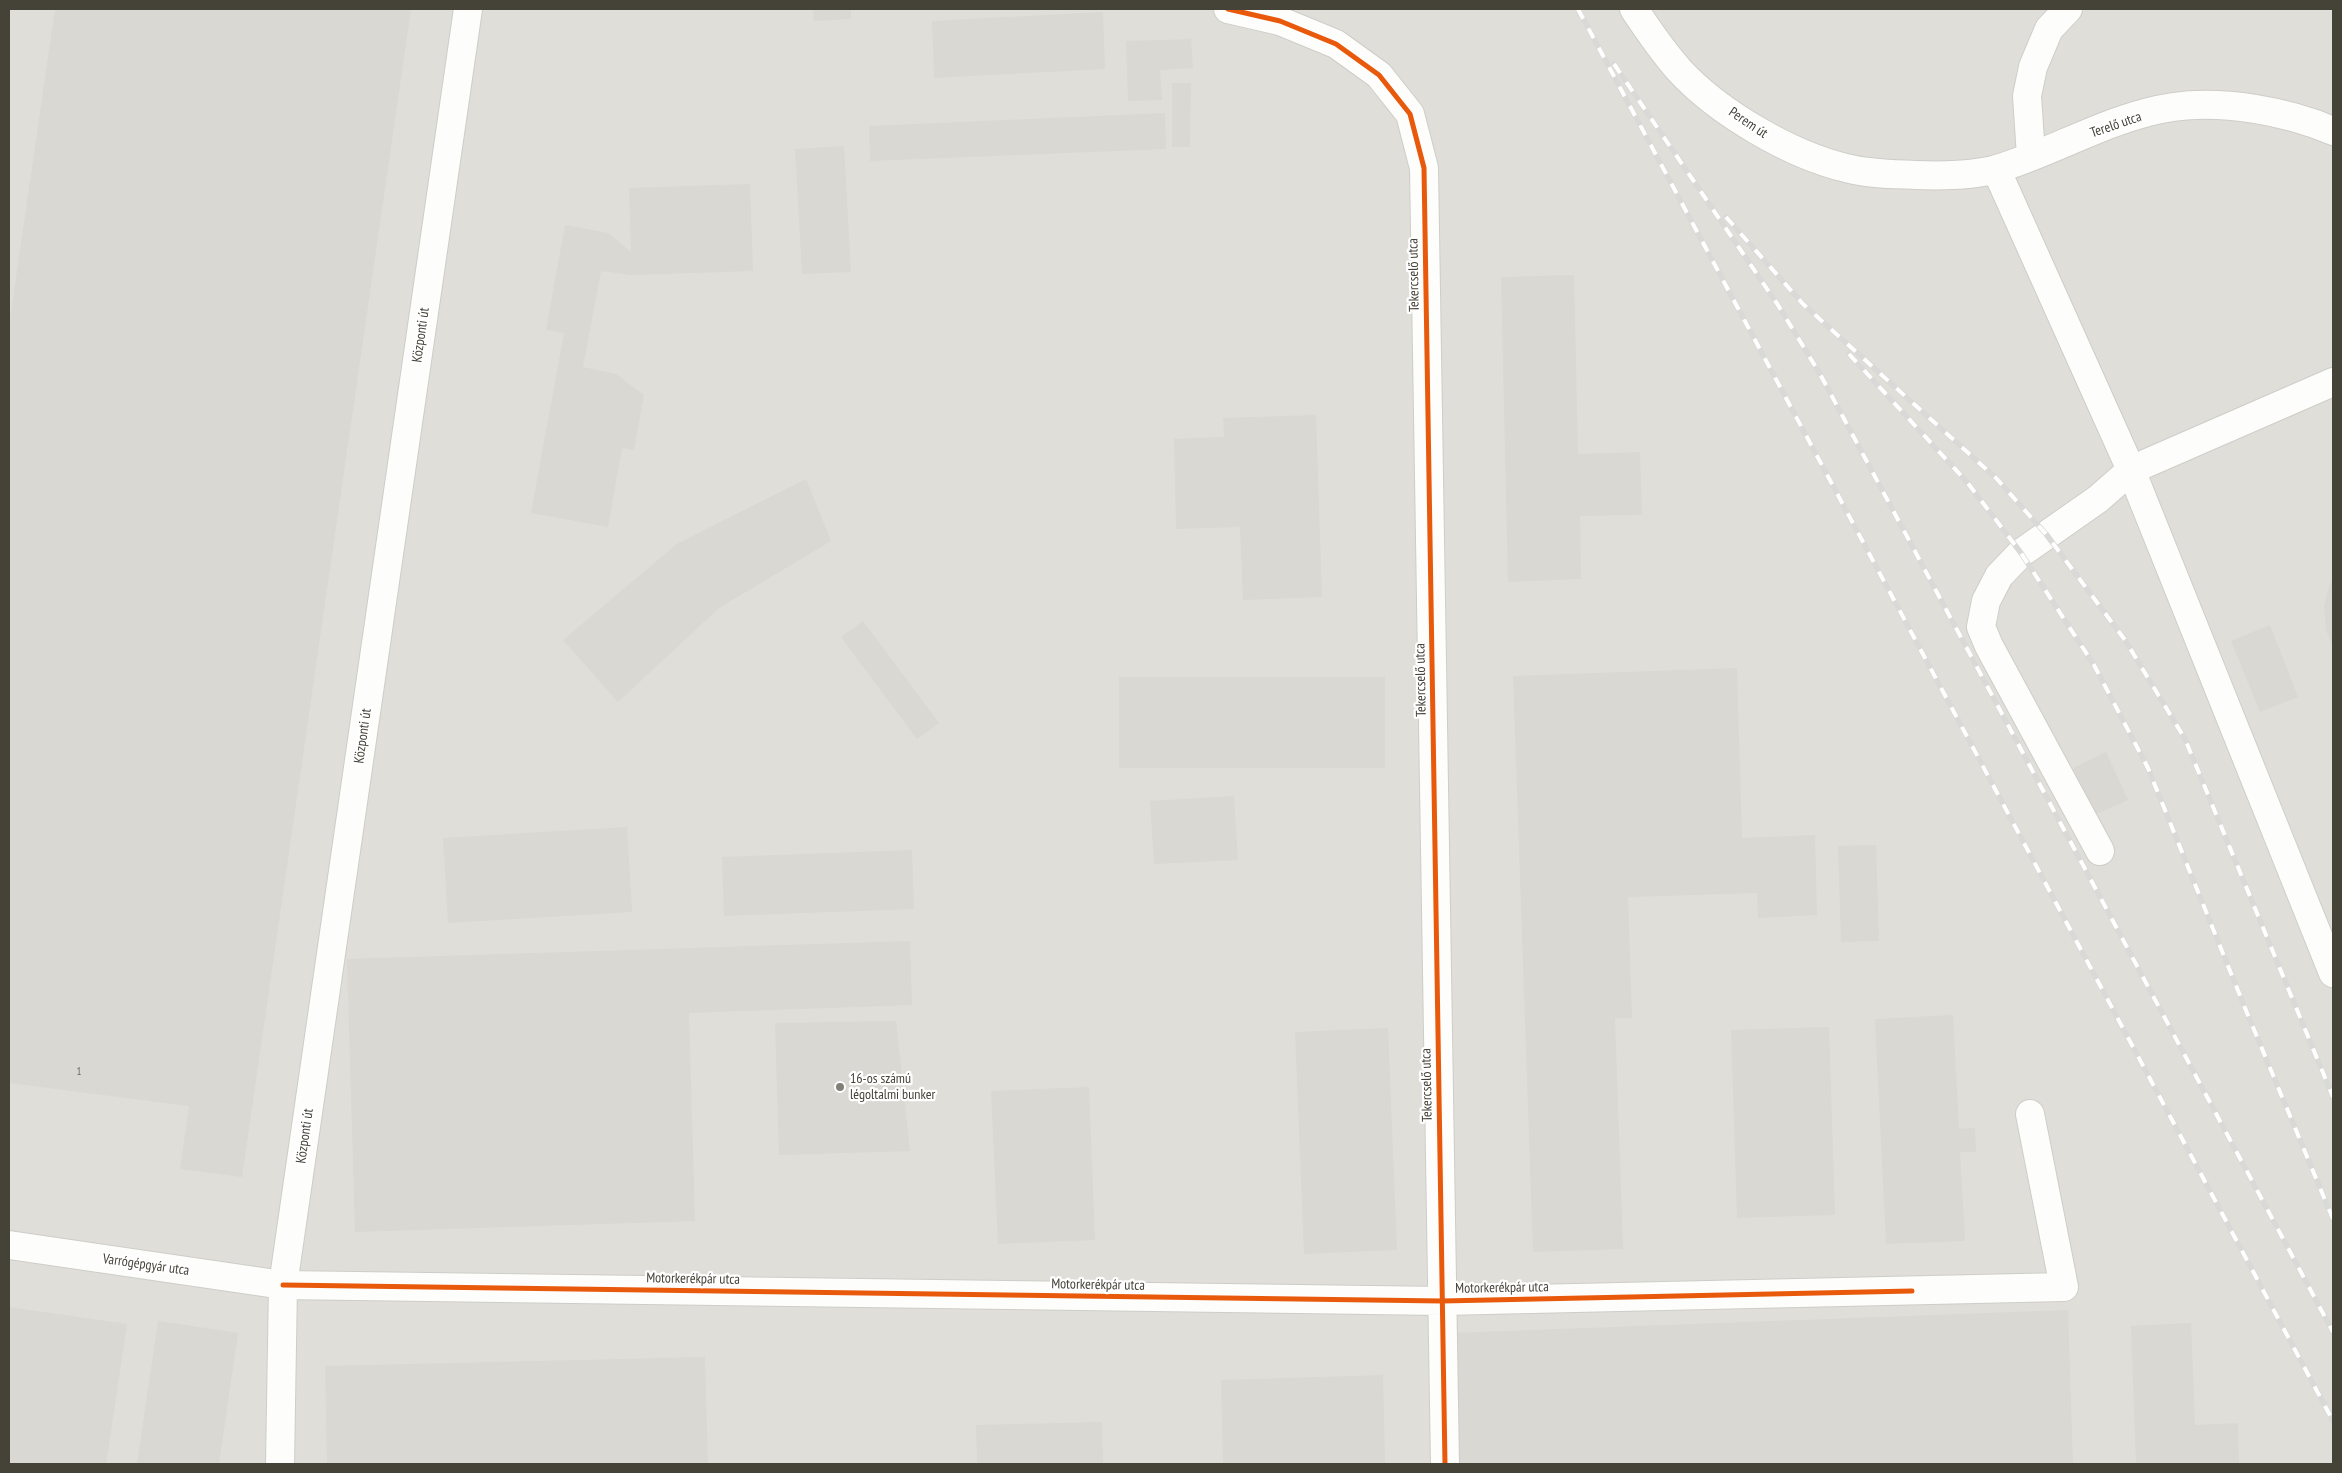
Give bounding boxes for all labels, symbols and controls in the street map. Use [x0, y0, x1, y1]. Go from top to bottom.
street label: Perem út [1725, 104, 1771, 142]
street label: Terelő utca [2088, 108, 2144, 142]
street label: Tekercselő utca [1405, 238, 1423, 312]
street label: Központi út [409, 306, 433, 364]
street label: Tekercselő utca [1412, 643, 1430, 717]
street label: Központi út [351, 707, 375, 765]
street label: Tekercselő utca [1418, 1048, 1436, 1122]
house number: 1 [77, 1065, 81, 1079]
place label: 16-os számú légoltalmi bunker [850, 1071, 935, 1104]
marker: 16-os számú légoltalmi bunker [834, 1081, 846, 1093]
street label: Központi út [293, 1107, 317, 1165]
street label: Varrógépgyár utca [102, 1251, 190, 1279]
street label: Motorkerékpár utca [646, 1270, 740, 1288]
street label: Motorkerékpár utca [1051, 1276, 1145, 1294]
street label: Motorkerékpár utca [1455, 1279, 1549, 1297]

